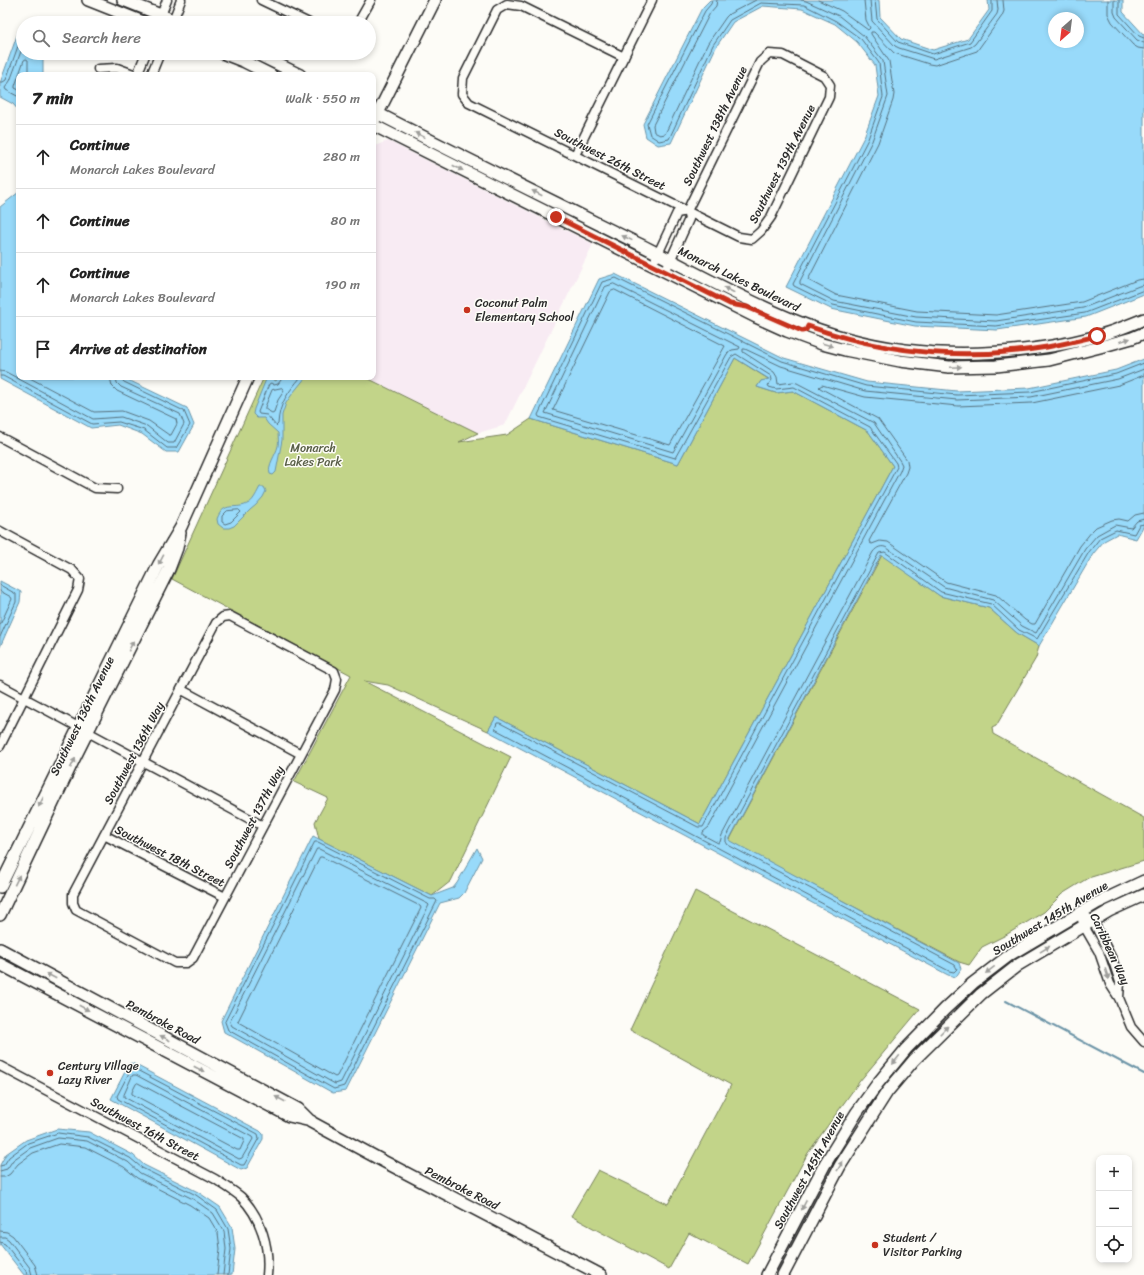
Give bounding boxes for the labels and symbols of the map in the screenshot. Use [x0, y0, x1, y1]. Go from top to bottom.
north arrow [1048, 12, 1084, 48]
street label: Southwest 138th Avenue [676, 62, 754, 190]
street label: Southwest 139th Avenue [742, 100, 822, 227]
street label: Southwest 26th Street [550, 121, 670, 197]
one-way arrow [415, 132, 426, 138]
one-way arrow [452, 165, 464, 171]
one-way arrow [531, 190, 542, 196]
route end [547, 208, 565, 226]
one-way arrow [621, 235, 633, 241]
street label: Monarch Lakes Boulevard [674, 240, 805, 319]
one-way arrow [723, 287, 735, 293]
place label: Coconut Palm Elementary School [475, 292, 575, 328]
marker: Coconut Palm Elementary School [462, 305, 472, 315]
route start [1088, 327, 1106, 345]
one-way arrow [1119, 337, 1131, 343]
one-way arrow [822, 342, 834, 348]
one-way arrow [950, 364, 963, 370]
park label: Monarch Lakes Park [284, 437, 342, 473]
one-way arrow [158, 554, 164, 566]
one-way arrow [128, 641, 134, 652]
street label: Southwest 136th Avenue [43, 652, 121, 780]
street label: Southwest 136th Way [98, 697, 171, 808]
one-way arrow [70, 757, 76, 768]
street label: Southwest 137th Way [218, 761, 291, 872]
one-way arrow [38, 796, 44, 808]
street label: Southwest 18th Street [111, 819, 229, 893]
one-way arrow [13, 874, 20, 885]
street label: Southwest 145th Avenue [988, 874, 1112, 961]
street label: Caribbean Way [1084, 909, 1137, 989]
one-way arrow [1039, 946, 1051, 953]
one-way arrow [984, 966, 995, 975]
one-way arrow [1104, 968, 1110, 980]
one-way arrow [45, 973, 56, 979]
street label: Pembroke Road [122, 993, 205, 1051]
one-way arrow [78, 1005, 90, 1011]
one-way arrow [939, 1025, 949, 1035]
one-way arrow [159, 1034, 171, 1041]
place label: Century Village Lazy River [58, 1055, 139, 1091]
one-way arrow [892, 1055, 900, 1066]
one-way arrow [193, 1065, 205, 1072]
marker: Century Village Lazy River [45, 1068, 55, 1078]
street label: Southwest 16th Street [86, 1091, 204, 1167]
one-way arrow [274, 1096, 286, 1102]
street label: Southwest 145th Avenue [767, 1107, 851, 1233]
street label: Pembroke Road [421, 1160, 504, 1217]
one-way arrow [837, 1160, 844, 1172]
one-way arrow [800, 1199, 807, 1211]
place label: Student / Visitor Parking [883, 1227, 962, 1263]
marker: Student / Visitor Parking [870, 1240, 880, 1250]

